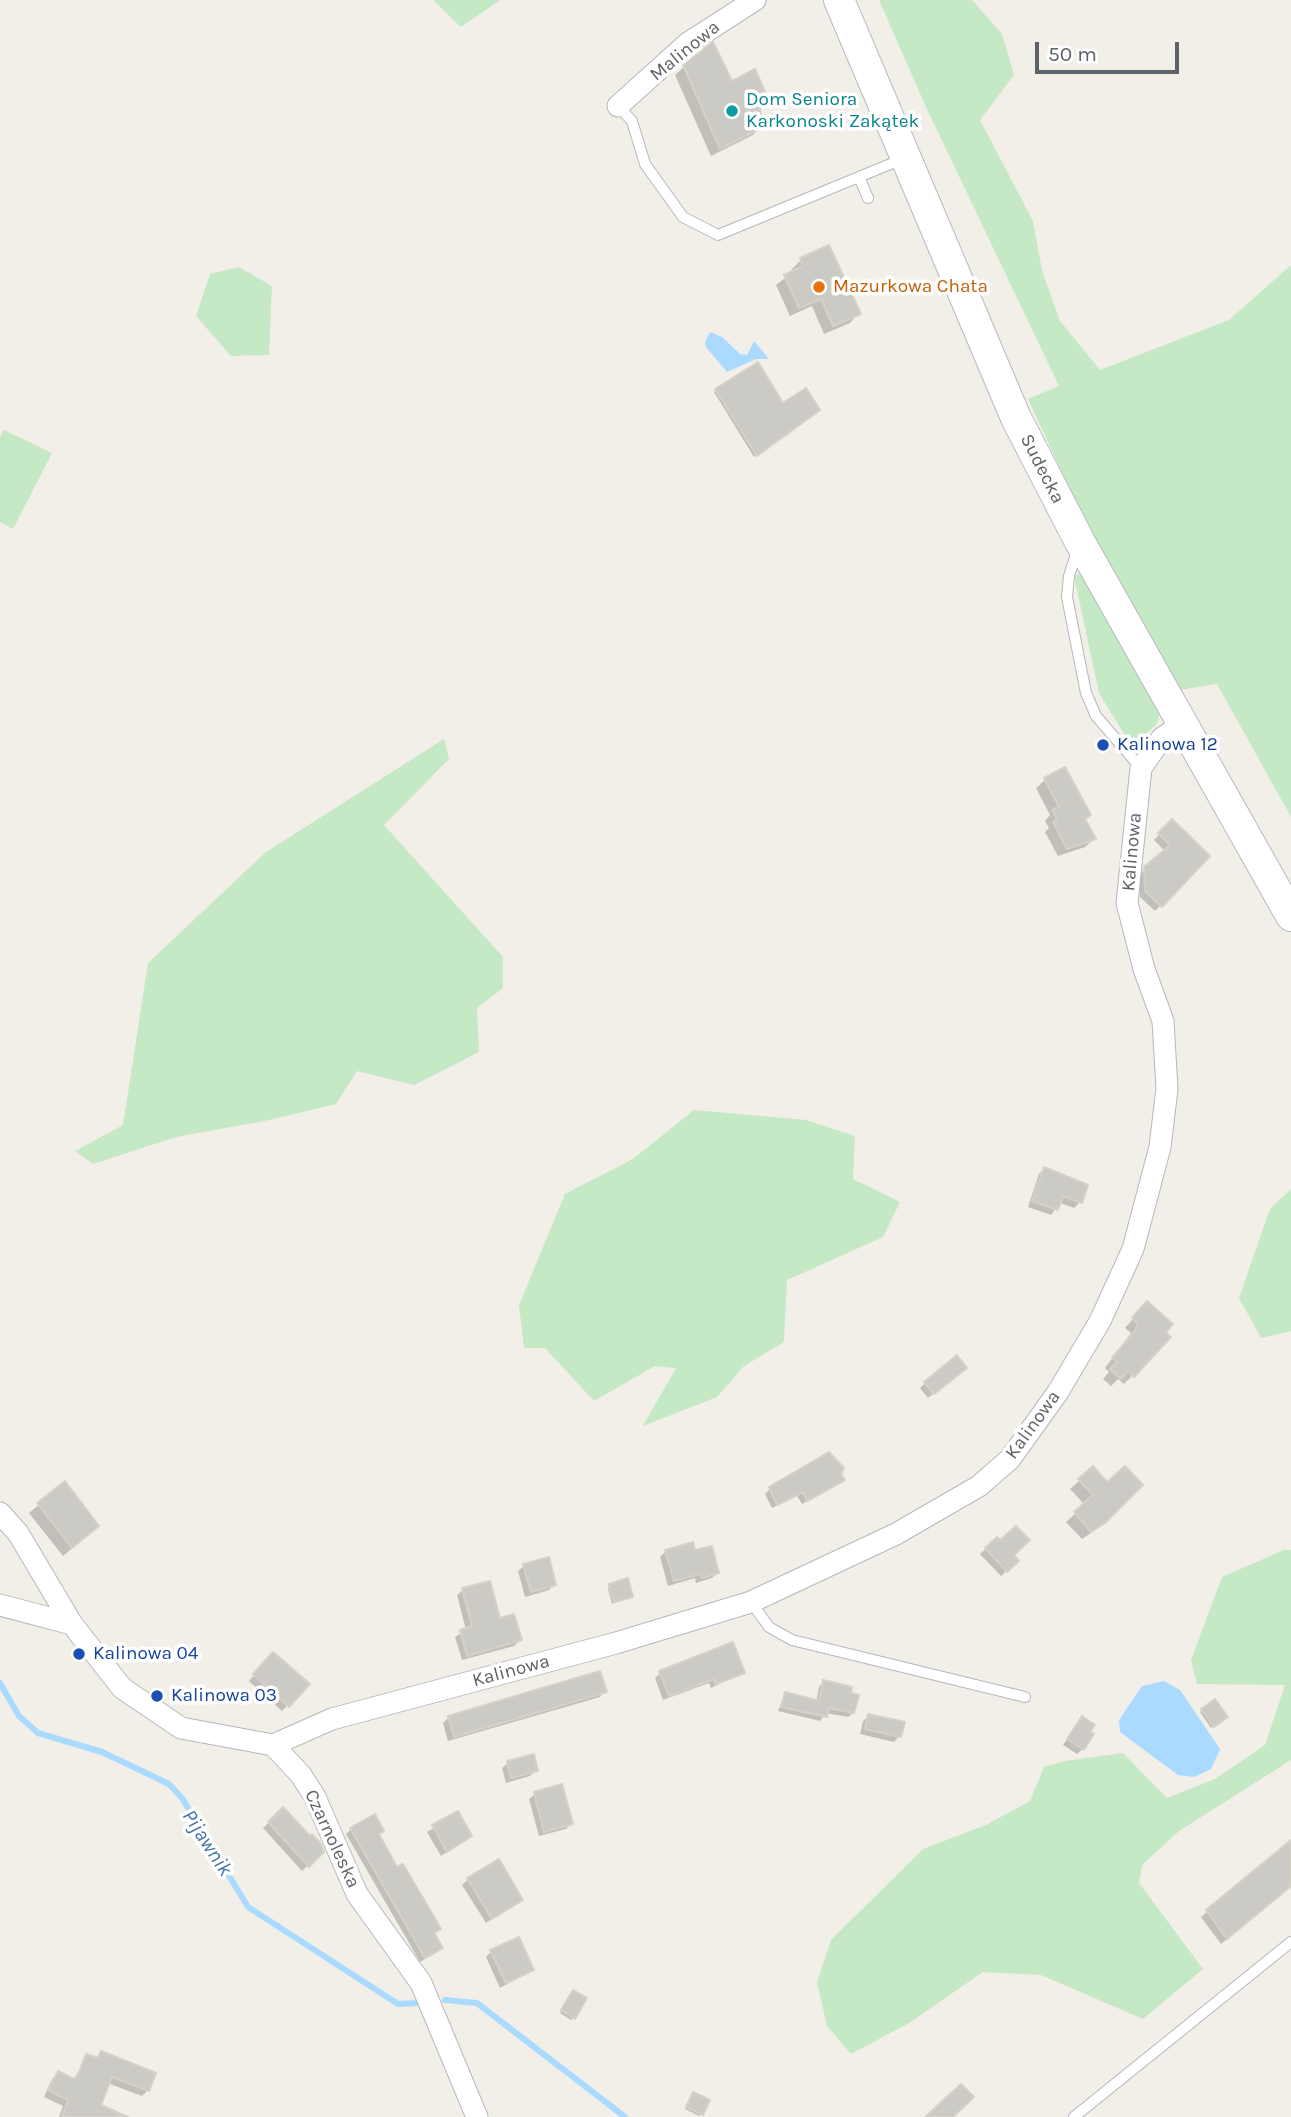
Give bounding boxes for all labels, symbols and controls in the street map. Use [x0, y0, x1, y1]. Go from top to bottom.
street label: Malinowa [645, 16, 725, 86]
scale bar [1039, 28, 1182, 72]
text: 50 m [1048, 42, 1097, 66]
place label: Dom Seniora Karkonoski Zakątek [746, 89, 919, 133]
marker: Dom Seniora Karkonoski Zakątek [724, 103, 740, 119]
place label: Mazurkowa Chata [833, 276, 988, 298]
marker: Mazurkowa Chata [811, 279, 827, 295]
street label: Sudecka [1015, 430, 1069, 508]
place label: Kalinowa 12 [1117, 734, 1218, 756]
marker: Kalinowa 12 [1095, 737, 1111, 753]
street label: Kalinowa [1117, 812, 1147, 892]
street label: Kalinowa [1001, 1386, 1065, 1464]
place label: Kalinowa 04 [93, 1643, 198, 1665]
marker: Kalinowa 04 [71, 1646, 87, 1662]
street label: Kalinowa [470, 1650, 552, 1692]
place label: Kalinowa 03 [171, 1685, 277, 1707]
marker: Kalinowa 03 [149, 1688, 165, 1704]
street label: Czarnoleska [299, 1786, 365, 1892]
water label: Pijawnik [176, 1805, 238, 1881]

